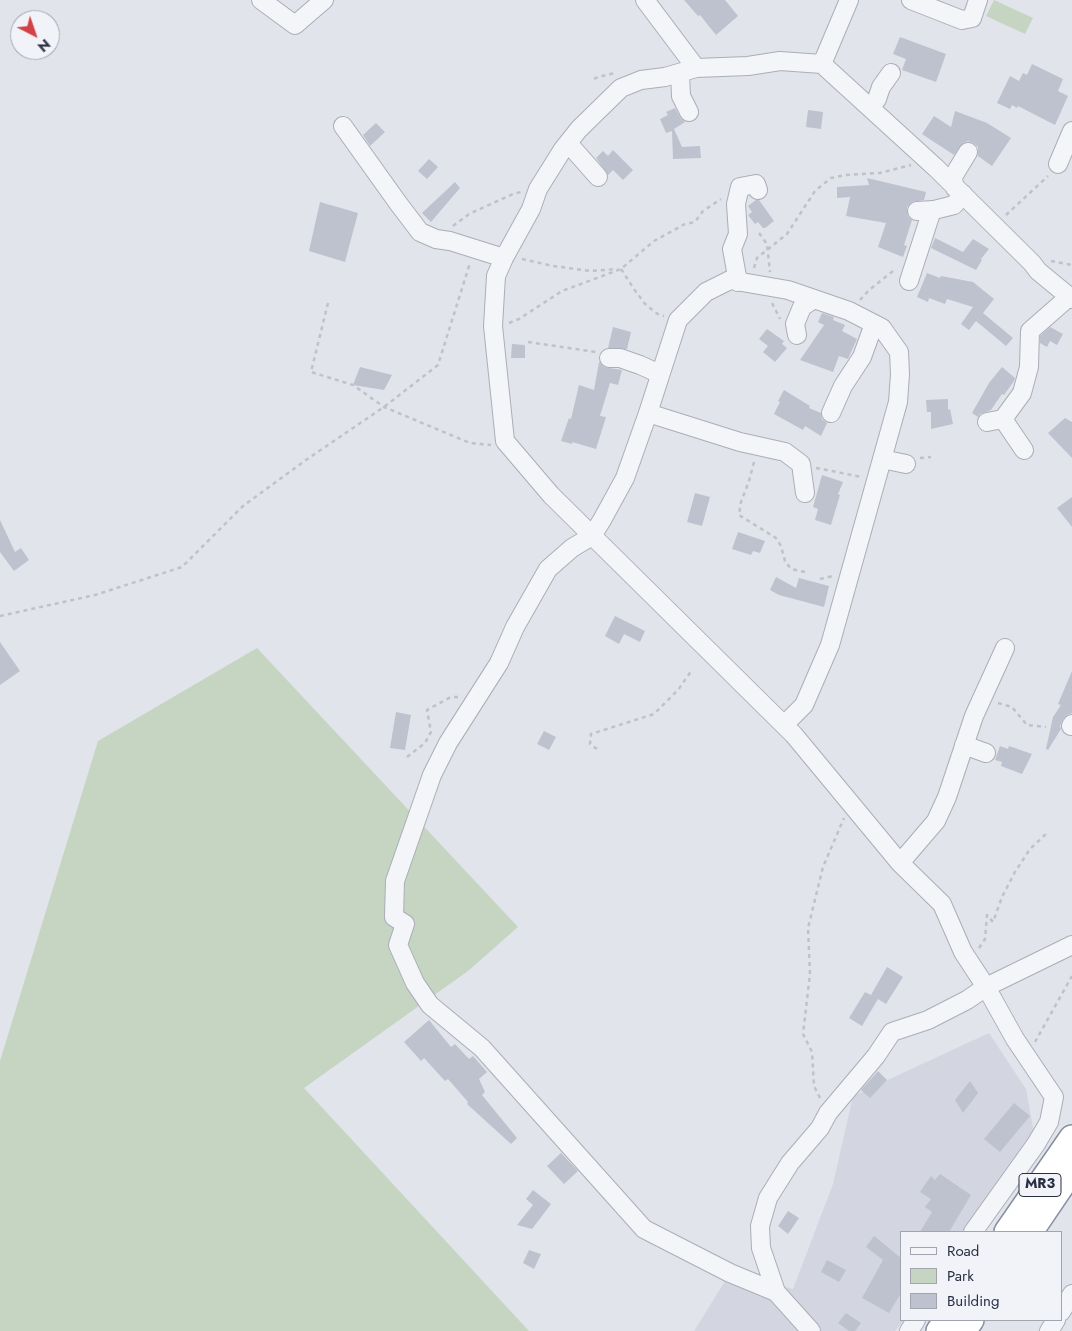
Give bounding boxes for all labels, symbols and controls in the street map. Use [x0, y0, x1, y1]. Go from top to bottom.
north arrow [10, 10, 60, 60]
text: N [33, 34, 55, 57]
road number: MR3 [1019, 1174, 1061, 1196]
legend [900, 1231, 1062, 1321]
text: Road [947, 1240, 979, 1262]
text: Park [947, 1265, 974, 1287]
text: Building [947, 1290, 999, 1312]

